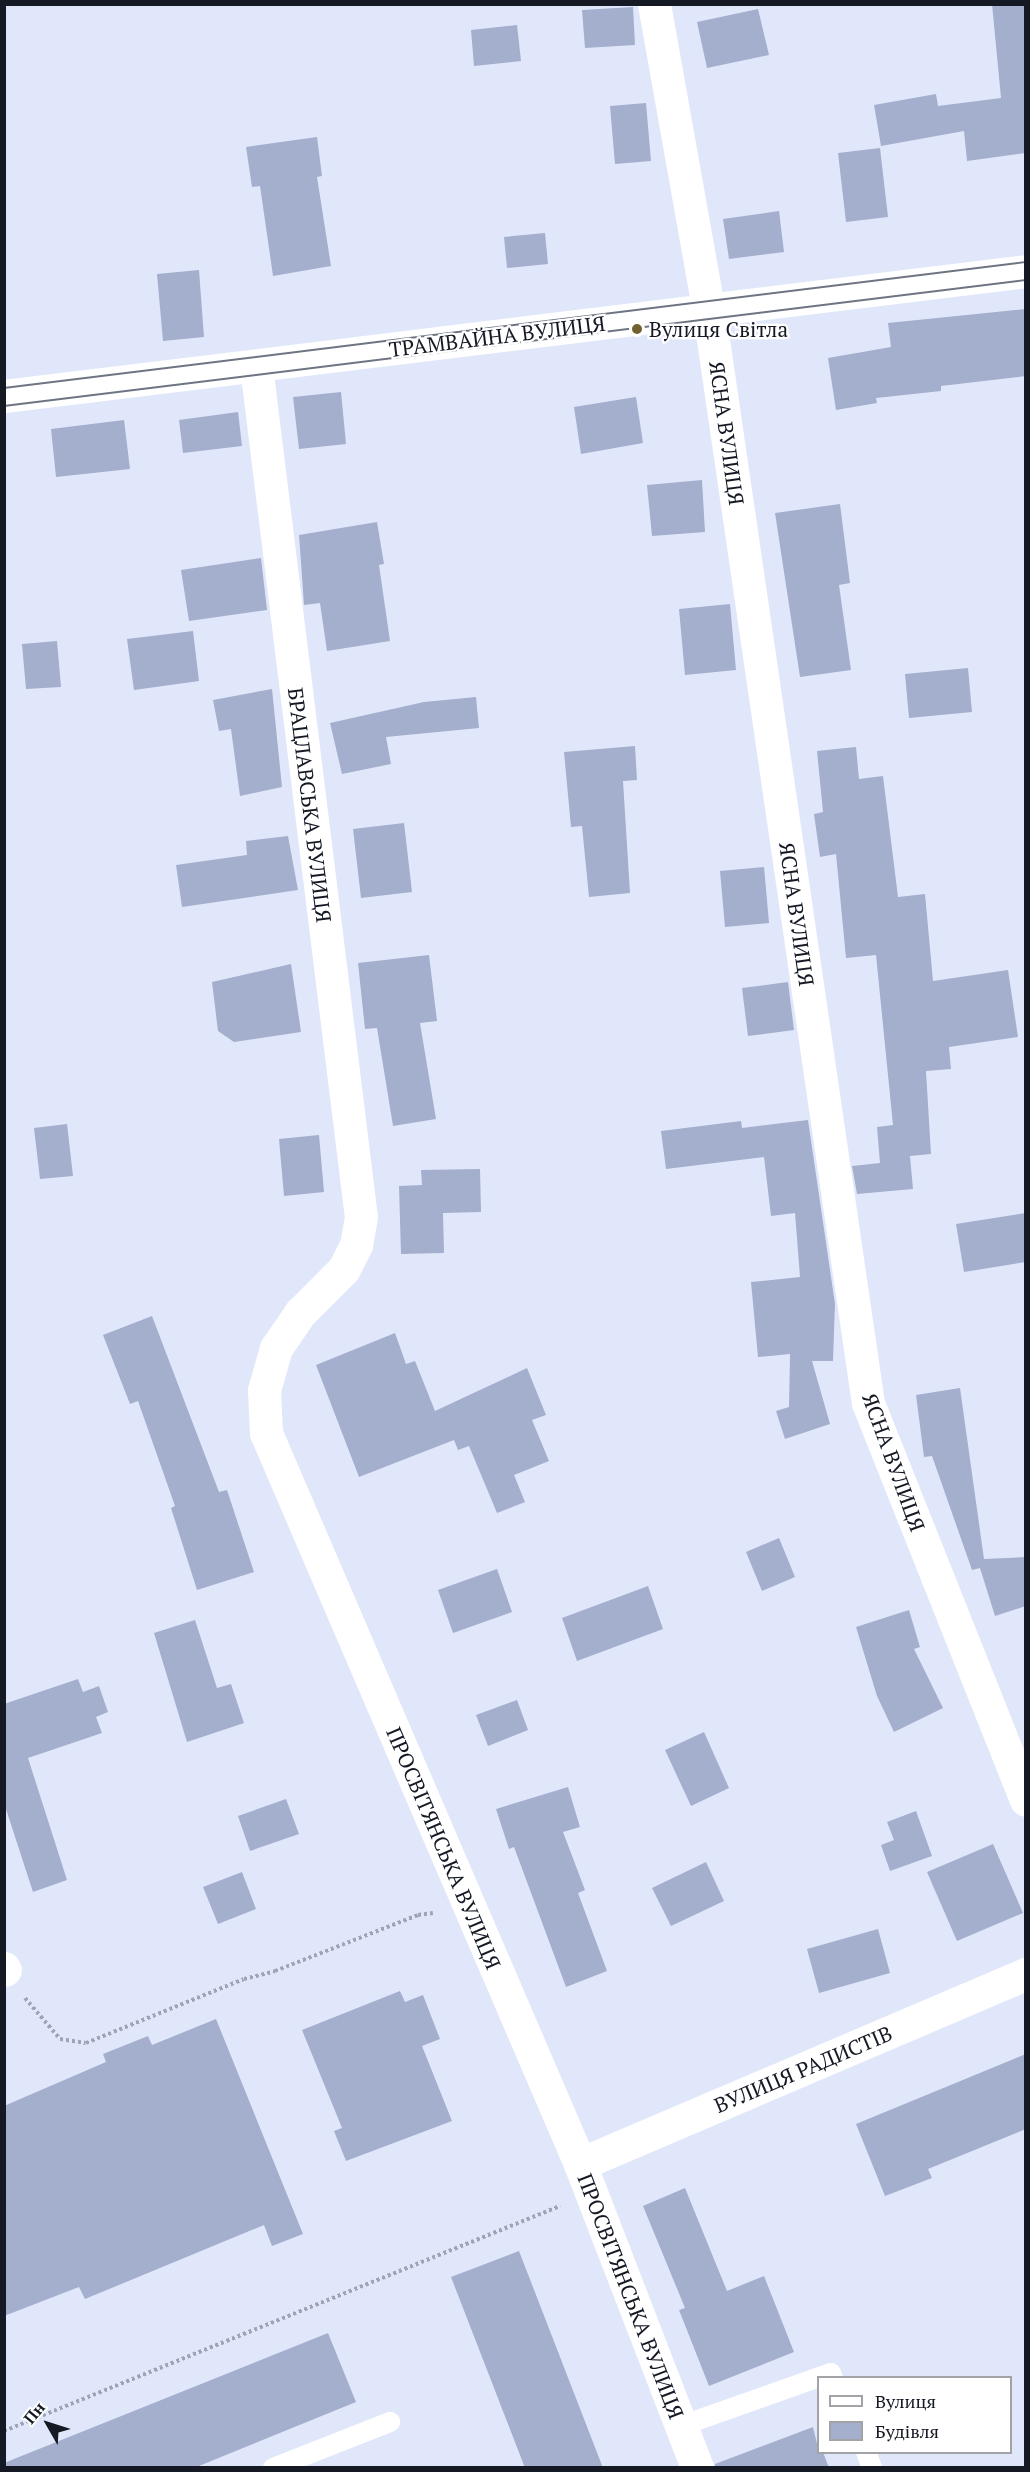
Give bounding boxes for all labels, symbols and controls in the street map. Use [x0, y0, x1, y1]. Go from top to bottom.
street label: ТРАМВАЙНА ВУЛИЦЯ [387, 310, 607, 362]
place label: Вулиця Світла [649, 316, 788, 342]
marker: Вулиця Світла [630, 322, 644, 336]
street label: ЯСНА ВУЛИЦЯ [704, 359, 750, 507]
street label: БРАЦЛАВСЬКА ВУЛИЦЯ [283, 686, 337, 924]
street label: ЯСНА ВУЛИЦЯ [774, 840, 820, 988]
street label: ЯСНА ВУЛИЦЯ [857, 1389, 931, 1535]
street label: ПРОСВІТЯНСЬКА ВУЛИЦЯ [381, 1723, 507, 1973]
street label: ВУЛИЦЯ РАДИСТІВ [710, 2020, 896, 2118]
street label: ПРОСВІТЯНСЬКА ВУЛИЦЯ [572, 2170, 690, 2422]
legend [817, 2376, 1012, 2454]
text: Вулиця [875, 2389, 936, 2413]
north arrow [18, 2394, 78, 2454]
text: Пн [18, 2397, 50, 2428]
text: Будівля [875, 2419, 939, 2443]

